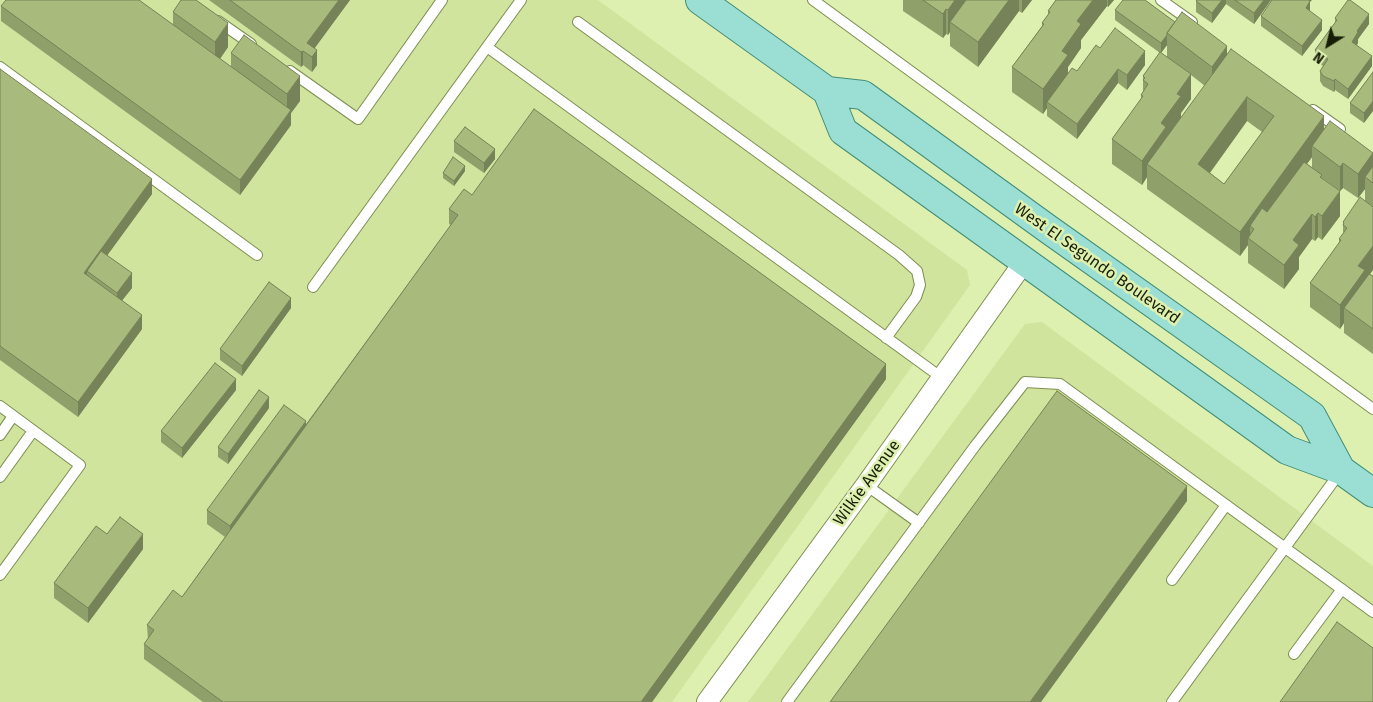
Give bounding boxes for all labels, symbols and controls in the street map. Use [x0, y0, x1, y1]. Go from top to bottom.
north arrow [1303, 20, 1353, 70]
text: N [1310, 48, 1328, 67]
street label: West El Segundo Boulevard [1011, 200, 1183, 328]
street label: Wilkie Avenue [829, 436, 905, 530]

